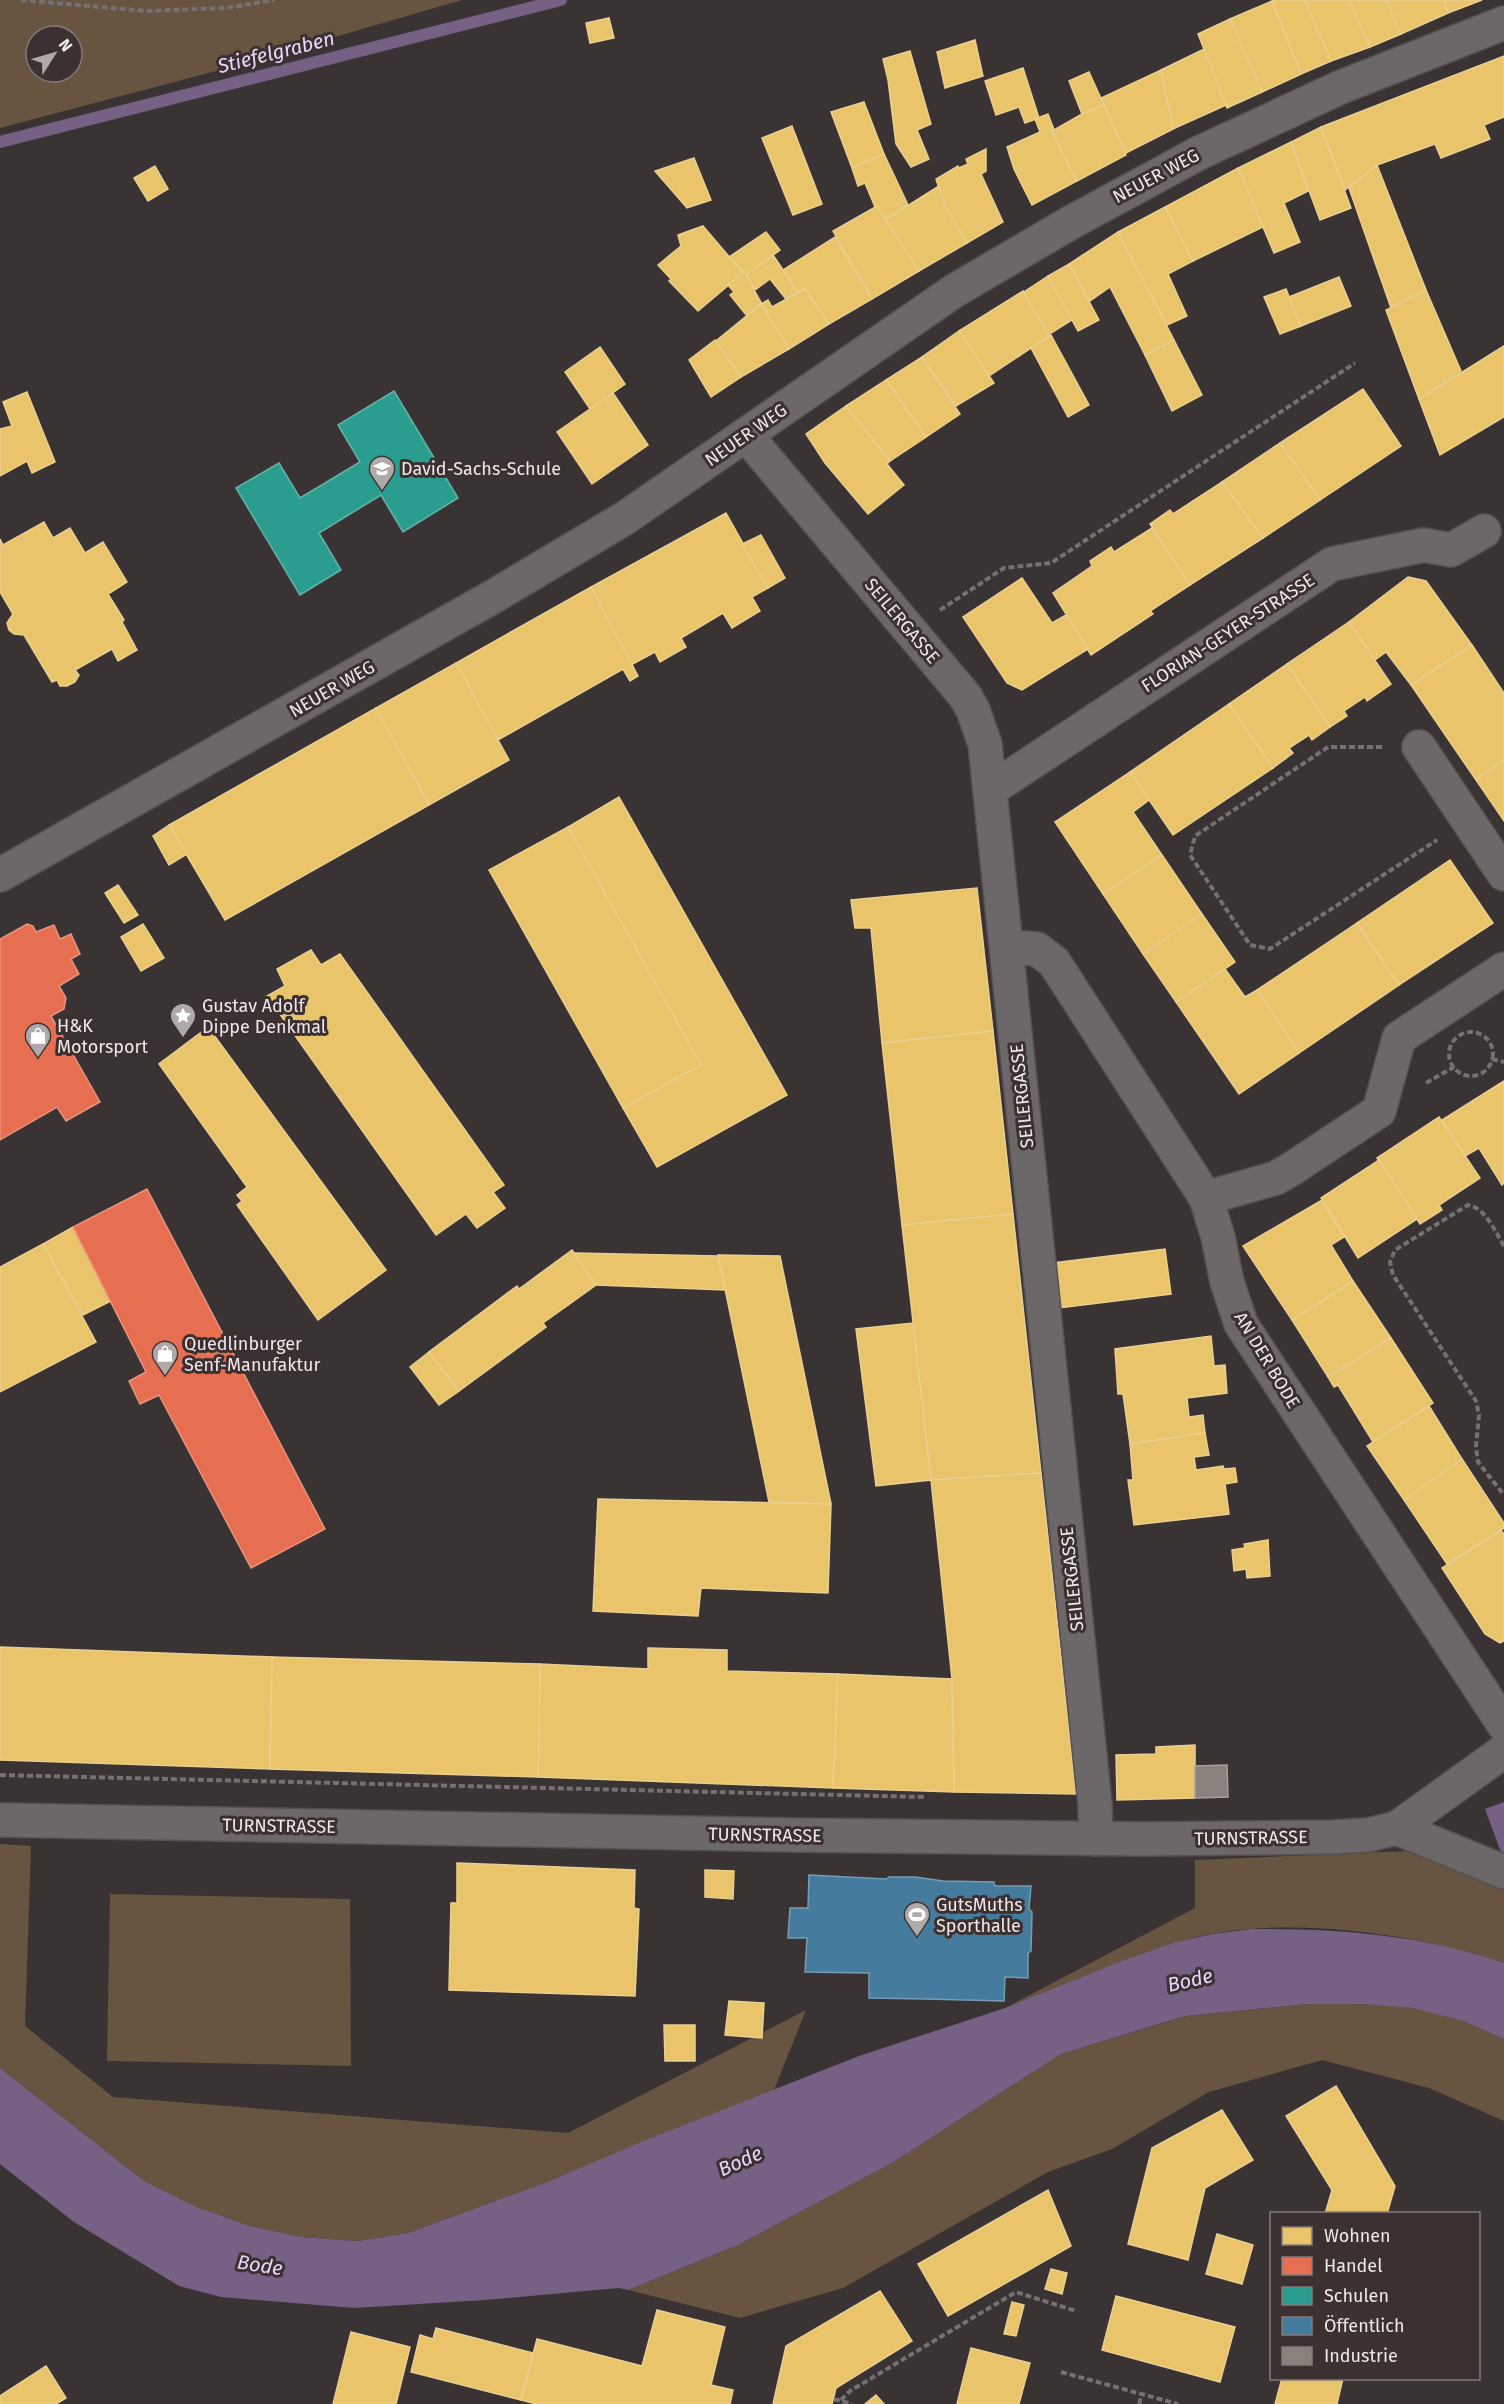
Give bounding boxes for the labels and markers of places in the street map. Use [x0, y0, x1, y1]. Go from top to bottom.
school or university icon: David-Sachs-Schule [367, 454, 397, 492]
place label: David-Sachs-Schule [401, 458, 561, 480]
place label: Gustav Adolf Dippe Denkmal [202, 995, 326, 1038]
place icon: Gustav Adolf Dippe Denkmal [168, 1001, 198, 1039]
place label: H&K Motorsport [57, 1015, 148, 1058]
shop icon: H&K Motorsport [23, 1021, 53, 1059]
place label: Quedlinburger Senf-Manufaktur [184, 1333, 321, 1376]
shop icon: Quedlinburger Senf-Manufaktur [150, 1339, 180, 1377]
place label: GutsMuths Sporthalle [936, 1894, 1023, 1937]
sports icon: GutsMuths Sporthalle [902, 1900, 932, 1938]

